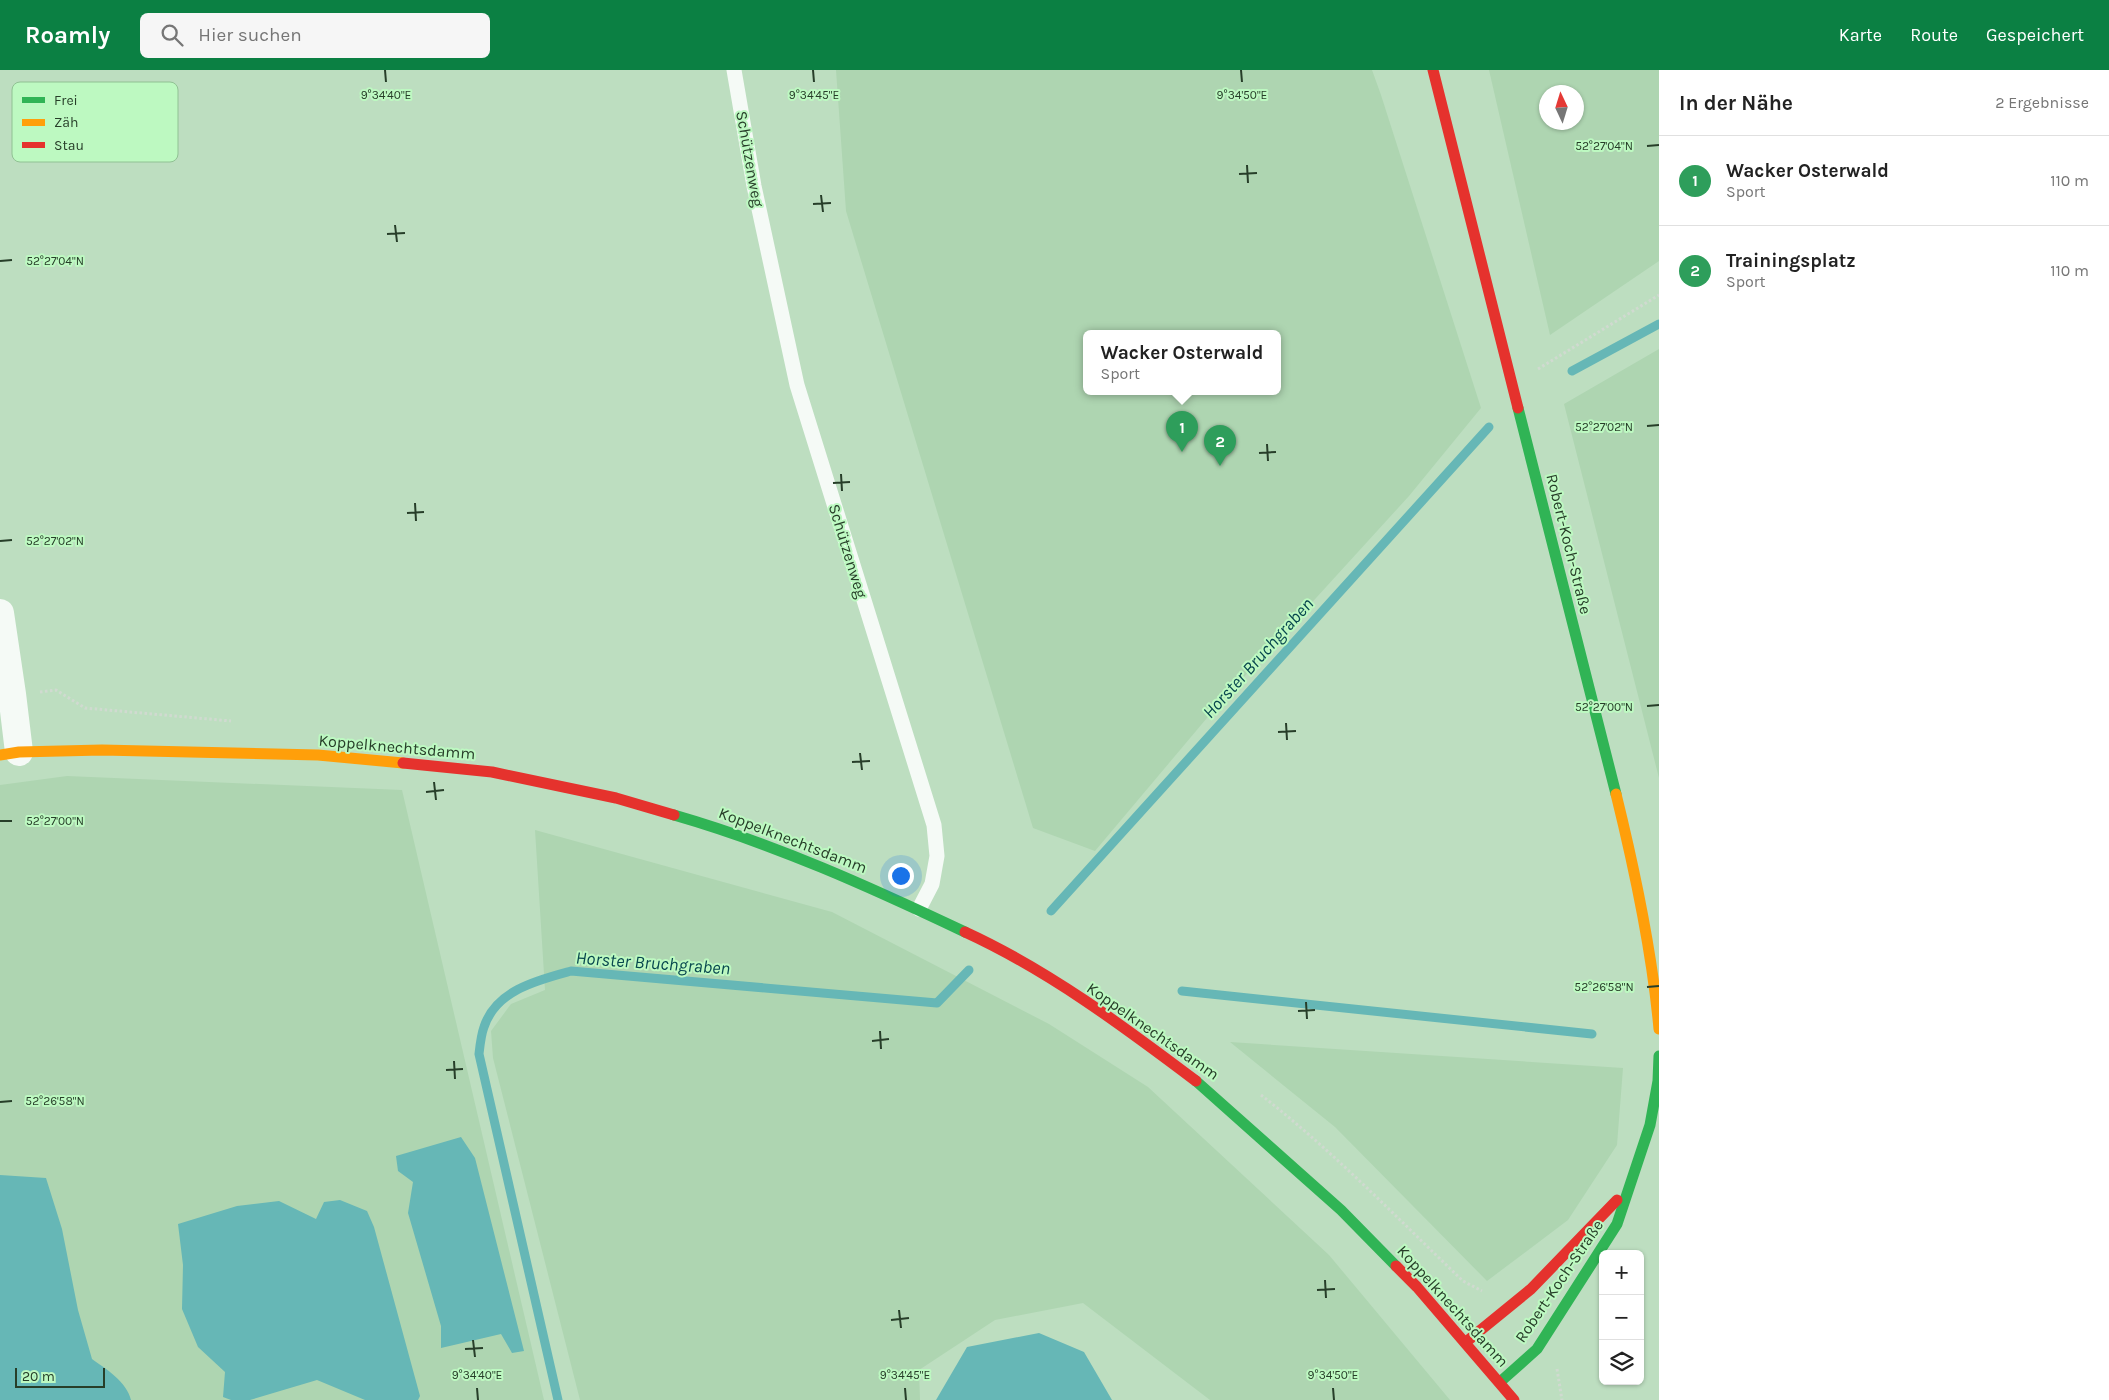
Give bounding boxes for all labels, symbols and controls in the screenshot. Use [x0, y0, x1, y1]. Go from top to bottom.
search box [140, 13, 490, 58]
text: Roamly [25, 21, 110, 49]
icon: search [158, 21, 186, 49]
text: Hier suchen [198, 24, 302, 46]
text: Karte [1839, 24, 1882, 46]
text: Route [1910, 24, 1958, 46]
text: Gespeichert [1986, 24, 2084, 46]
legend [12, 82, 178, 162]
north arrow [1539, 85, 1584, 130]
text: 9°34'40"E [361, 88, 411, 102]
text: 9°34'45"E [789, 88, 839, 102]
text: 9°34'50"E [1217, 88, 1267, 102]
text: In der Nähe [1679, 91, 1793, 115]
text: Frei [54, 92, 78, 109]
text: 2 Ergebnisse [1995, 93, 2089, 112]
street label: Schützenweg [732, 109, 768, 209]
text: Zäh [54, 114, 78, 131]
text: Stau [54, 137, 84, 154]
text: 52°27'04"N [1575, 139, 1633, 153]
text: Wacker Osterwald [1726, 160, 1889, 182]
text: 1 [1692, 171, 1698, 190]
text: 110 m [2050, 171, 2089, 190]
text: Sport [1726, 182, 1766, 201]
text: Trainingsplatz [1726, 250, 1856, 272]
text: 52°27'04"N [26, 254, 84, 268]
text: 2 [1690, 261, 1700, 280]
text: 110 m [2050, 261, 2089, 280]
text: Sport [1726, 272, 1766, 291]
popup [1083, 330, 1281, 395]
text: Wacker Osterwald [1101, 342, 1263, 364]
text: Sport [1101, 364, 1140, 383]
pin: 1 [1166, 411, 1198, 452]
text: 52°27'02"N [1575, 420, 1633, 434]
pin: 2 [1204, 425, 1236, 466]
street label: Robert-Koch-Straße [1542, 472, 1596, 616]
street label: Schützenweg [825, 502, 871, 600]
text: 52°27'02"N [26, 534, 84, 548]
water label: Horster Bruchgraben [1198, 593, 1318, 723]
text: 52°27'00"N [1575, 700, 1633, 714]
street label: Koppelknechtsdamm [318, 731, 476, 763]
street label: Koppelknechtsdamm [716, 803, 870, 877]
text: 52°27'00"N [26, 814, 84, 828]
your location [888, 863, 914, 889]
water label: Horster Bruchgraben [575, 947, 731, 979]
street label: Koppelknechtsdamm [1083, 978, 1223, 1084]
text: 52°26'58"N [1574, 980, 1634, 994]
text: 52°26'58"N [25, 1094, 85, 1108]
street label: Robert-Koch-Straße [1511, 1216, 1607, 1346]
street label: Koppelknechtsdamm [1393, 1241, 1513, 1371]
map controls [1599, 1250, 1644, 1385]
button: + [1599, 1250, 1644, 1295]
button: − [1599, 1295, 1644, 1340]
button: layers [1599, 1340, 1644, 1385]
scale bar [15, 1365, 105, 1388]
text: 20 m [22, 1368, 55, 1385]
text: 9°34'40"E [452, 1368, 502, 1382]
text: 9°34'45"E [880, 1368, 930, 1382]
text: 9°34'50"E [1308, 1368, 1358, 1382]

